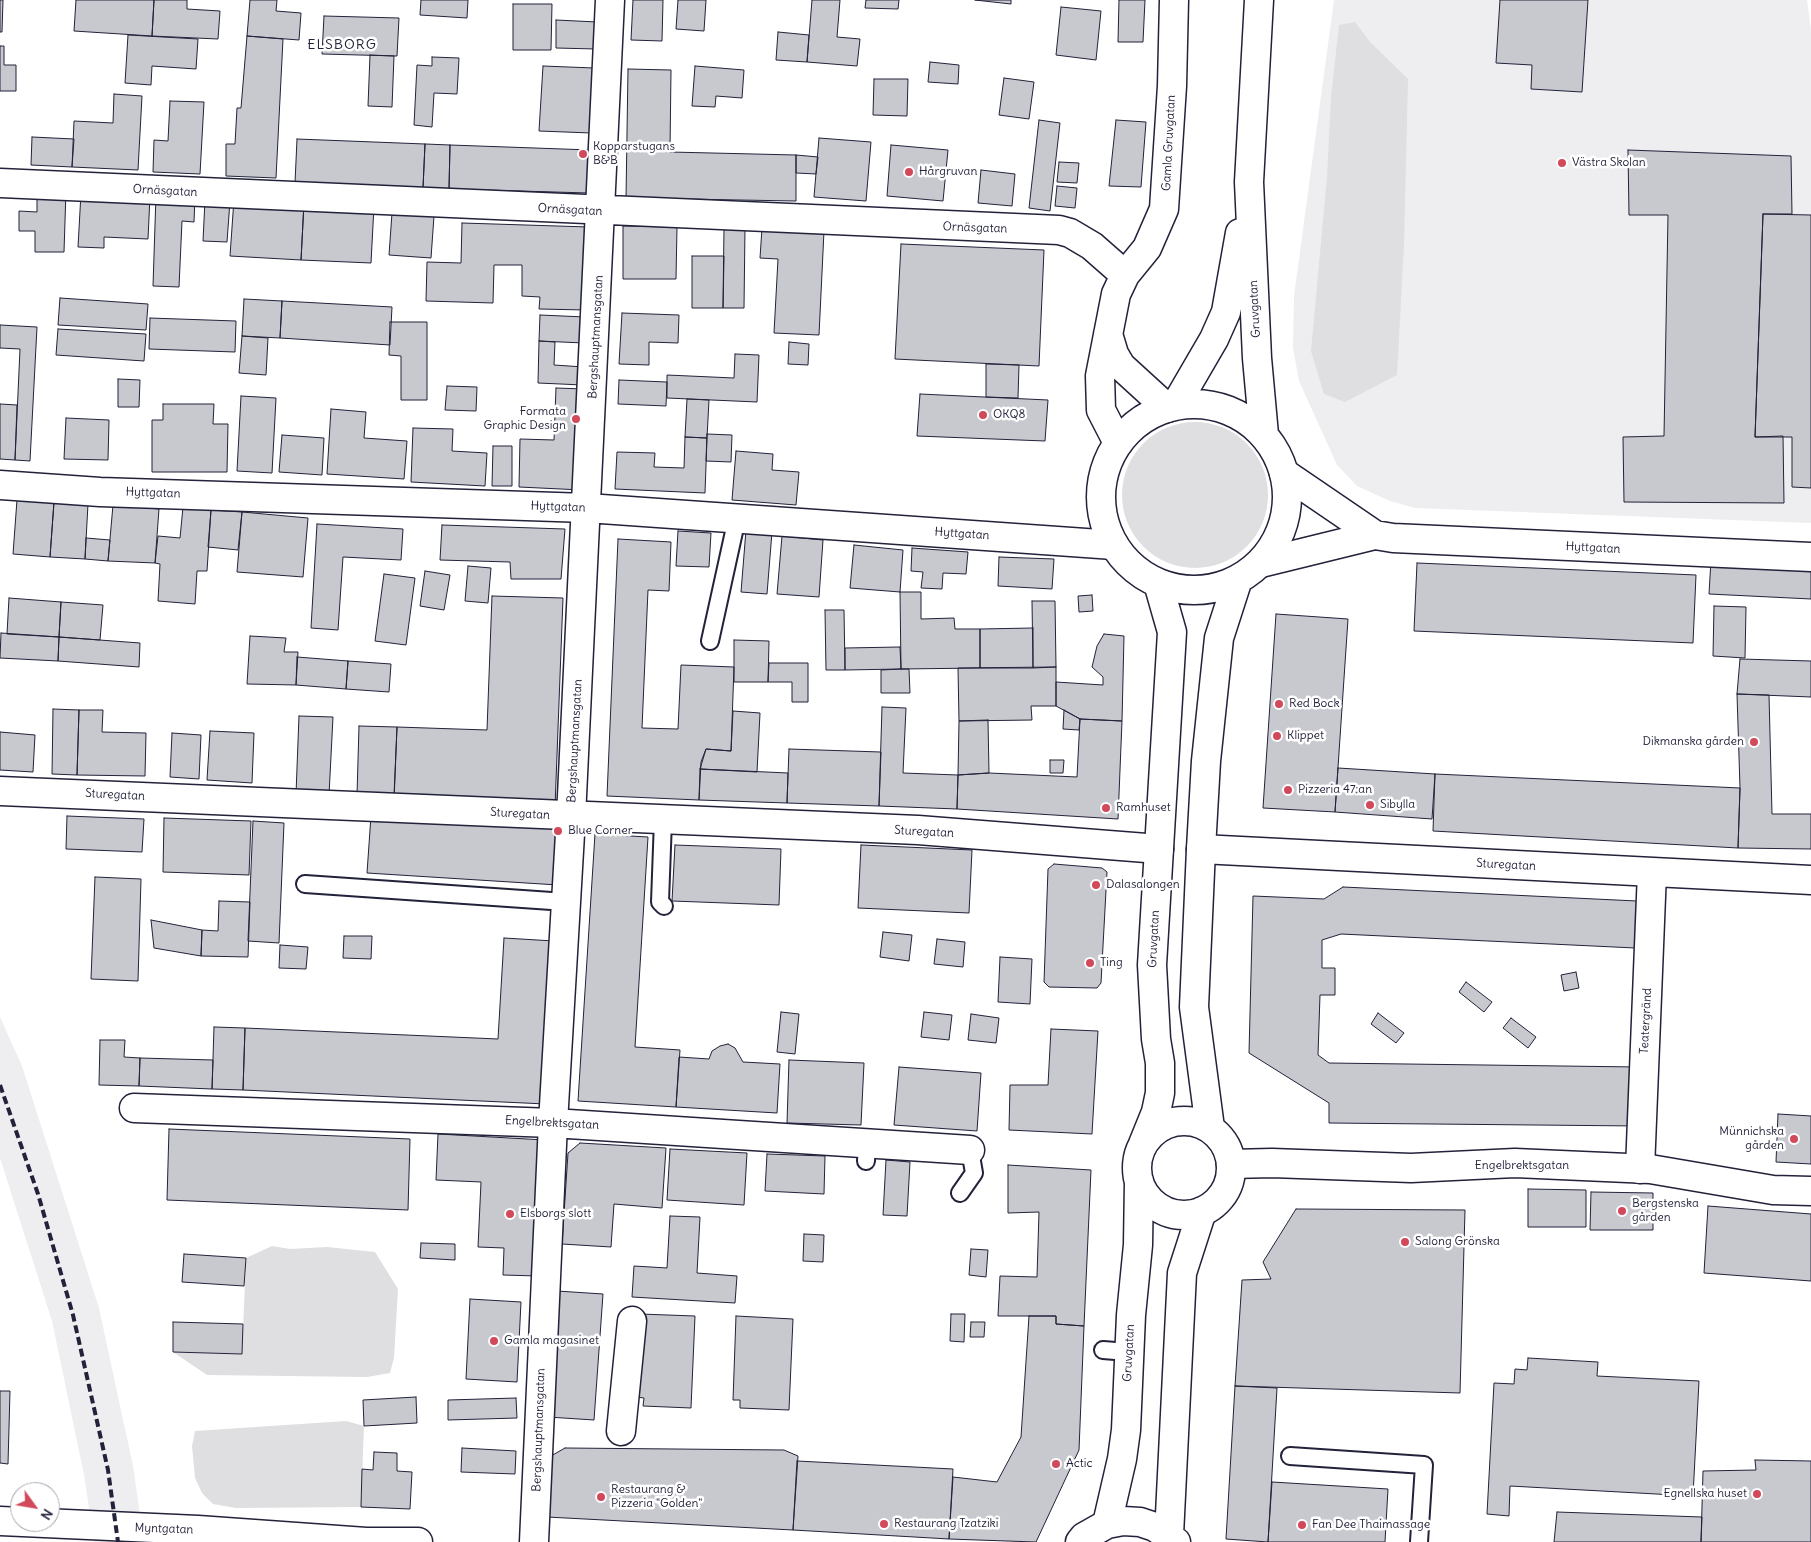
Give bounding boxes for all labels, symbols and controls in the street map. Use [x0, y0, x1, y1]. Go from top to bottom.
district label: ELSBORG [306, 37, 378, 53]
street label: Gamla Gruvgatan [1159, 95, 1179, 191]
place label: Kopparstugans B&B [593, 140, 675, 168]
marker: Kopparstugans B&B [577, 148, 589, 160]
place label: Västra Skolan [1572, 156, 1646, 170]
marker: Västra Skolan [1556, 157, 1568, 169]
place label: Hårgruvan [919, 165, 977, 179]
marker: Hårgruvan [903, 166, 915, 178]
street label: Ornäsgatan [132, 182, 198, 200]
street label: Ornäsgatan [537, 201, 603, 219]
street label: Ornäsgatan [942, 220, 1008, 236]
street label: Bergshauptmansgatan [586, 275, 606, 399]
street label: Gruvgatan [1246, 280, 1264, 338]
place label: Formata Graphic Design [484, 405, 566, 433]
place label: OKQ8 [993, 408, 1025, 422]
marker: OKQ8 [977, 409, 989, 421]
marker: Formata Graphic Design [570, 413, 582, 425]
street label: Hyttgatan [125, 485, 181, 501]
street label: Hyttgatan [530, 499, 586, 515]
street label: Hyttgatan [934, 525, 990, 543]
street label: Hyttgatan [1565, 539, 1621, 557]
street label: Bergshauptmansgatan [565, 679, 585, 803]
place label: Red Bock [1289, 697, 1340, 711]
marker: Red Bock [1273, 698, 1285, 710]
place label: Klippet [1287, 729, 1324, 743]
marker: Klippet [1271, 730, 1283, 742]
place label: Dikmanska gården [1642, 735, 1744, 749]
marker: Dikmanska gården [1748, 736, 1760, 748]
place label: Pizzeria 47:an [1298, 783, 1372, 797]
marker: Pizzeria 47:an [1282, 784, 1294, 796]
street label: Sturegatan [85, 786, 145, 804]
place label: Sibylla [1380, 798, 1415, 812]
marker: Sibylla [1364, 799, 1376, 811]
place label: Ramhuset [1116, 801, 1171, 815]
marker: Ramhuset [1100, 802, 1112, 814]
street label: Sturegatan [490, 805, 550, 823]
street label: Sturegatan [894, 823, 954, 841]
place label: Blue Corner [568, 824, 633, 838]
marker: Blue Corner [552, 825, 564, 837]
street label: Sturegatan [1476, 856, 1536, 874]
place label: Dalasalongen [1106, 878, 1180, 892]
marker: Dalasalongen [1090, 879, 1102, 891]
street label: Gruvgatan [1145, 910, 1163, 968]
place label: Ting [1100, 956, 1123, 970]
marker: Ting [1084, 957, 1096, 969]
street label: Teatergränd [1637, 988, 1655, 1054]
street label: Engelbrektsgatan [504, 1113, 600, 1133]
place label: Münnichska gården [1719, 1125, 1784, 1153]
marker: Münnichska gården [1788, 1133, 1800, 1145]
street label: Engelbrektsgatan [1475, 1159, 1569, 1173]
place label: Bergstenska gården [1632, 1197, 1699, 1225]
marker: Bergstenska gården [1616, 1205, 1628, 1217]
place label: Elsborgs slott [520, 1207, 591, 1221]
marker: Elsborgs slott [504, 1208, 516, 1220]
place label: Salong Grönska [1415, 1235, 1500, 1249]
marker: Salong Grönska [1399, 1236, 1411, 1248]
street label: Gruvgatan [1120, 1324, 1138, 1382]
place label: Gamla magasinet [504, 1334, 599, 1348]
marker: Gamla magasinet [488, 1335, 500, 1347]
street label: Bergshauptmansgatan [530, 1368, 548, 1492]
place label: Actic [1066, 1457, 1093, 1471]
marker: Actic [1050, 1458, 1062, 1470]
north arrow [10, 1482, 60, 1532]
place label: Restaurang & Pizzeria "Golden" [611, 1483, 702, 1511]
place label: Egnellska huset [1664, 1487, 1747, 1501]
marker: Egnellska huset [1751, 1488, 1763, 1500]
marker: Restaurang & Pizzeria "Golden" [595, 1491, 607, 1503]
text: N [37, 1506, 57, 1523]
place label: Restaurang Tzatziki [894, 1517, 998, 1531]
marker: Restaurang Tzatziki [878, 1518, 890, 1530]
place label: Fan Dee Thaimassage [1312, 1518, 1430, 1532]
marker: Fan Dee Thaimassage [1296, 1519, 1308, 1531]
street label: Myntgatan [134, 1521, 194, 1537]

